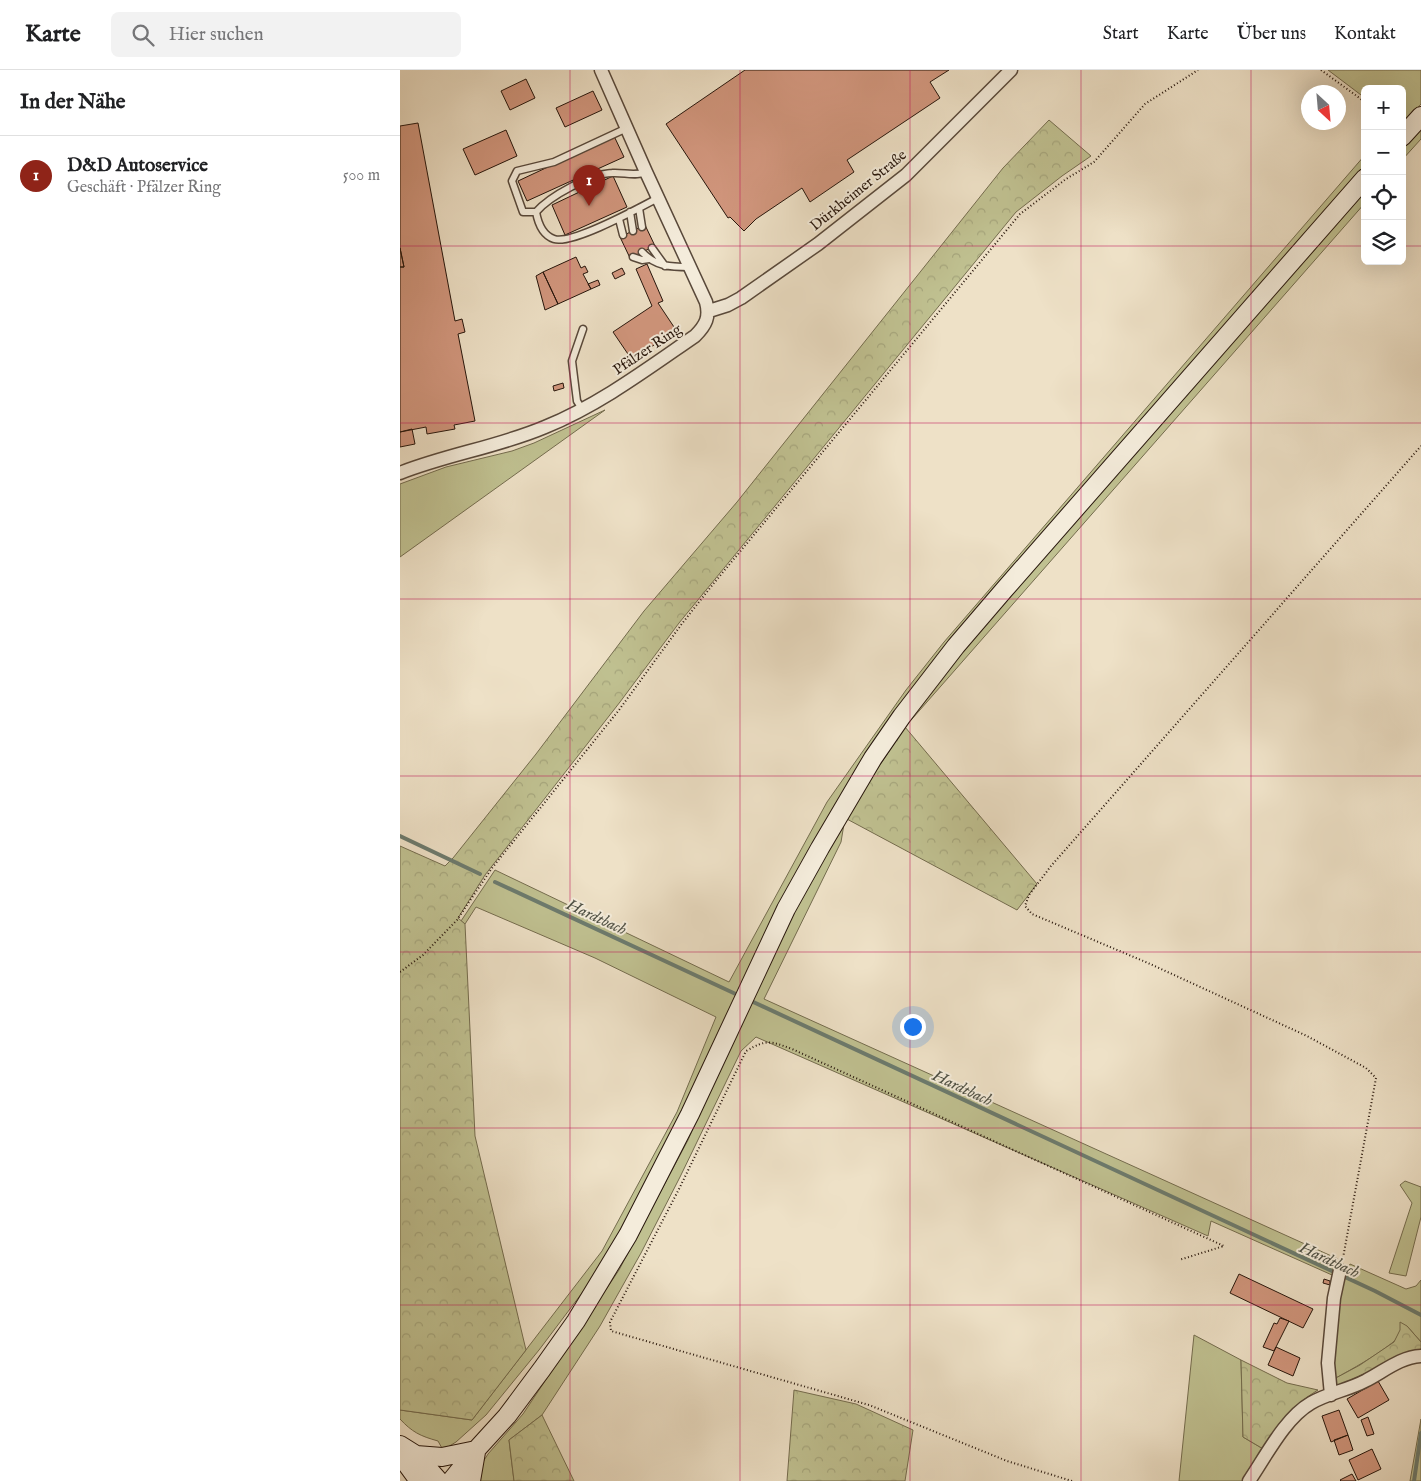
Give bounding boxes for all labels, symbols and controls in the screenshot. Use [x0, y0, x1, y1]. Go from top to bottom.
search box [111, 12, 461, 57]
text: Karte [25, 19, 81, 50]
icon: search [129, 21, 157, 49]
text: Hier suchen [169, 23, 264, 47]
text: Start [1103, 23, 1139, 46]
text: Karte [1167, 23, 1209, 46]
text: Über uns [1237, 23, 1306, 46]
text: Kontakt [1334, 23, 1396, 46]
north arrow [1301, 85, 1346, 130]
map controls [1361, 85, 1406, 265]
button: + [1361, 85, 1406, 130]
text: In der Nähe [20, 89, 126, 116]
button: − [1361, 130, 1406, 175]
street label: Dürkheimer Straße [806, 146, 911, 235]
text: D&D Autoservice [67, 154, 208, 178]
pin: 1 [573, 165, 605, 206]
text: 1 [33, 166, 39, 186]
text: 500 m [343, 166, 380, 186]
button: locate [1361, 175, 1406, 220]
text: Geschäft · Pfälzer Ring [67, 178, 221, 198]
button: layers [1361, 220, 1406, 265]
street label: Pfälzer Ring [609, 319, 686, 379]
water label: Hardtbach [562, 895, 629, 940]
your location [900, 1014, 926, 1040]
water label: Hardtbach [928, 1066, 995, 1111]
water label: Hardtbach [1295, 1238, 1362, 1283]

